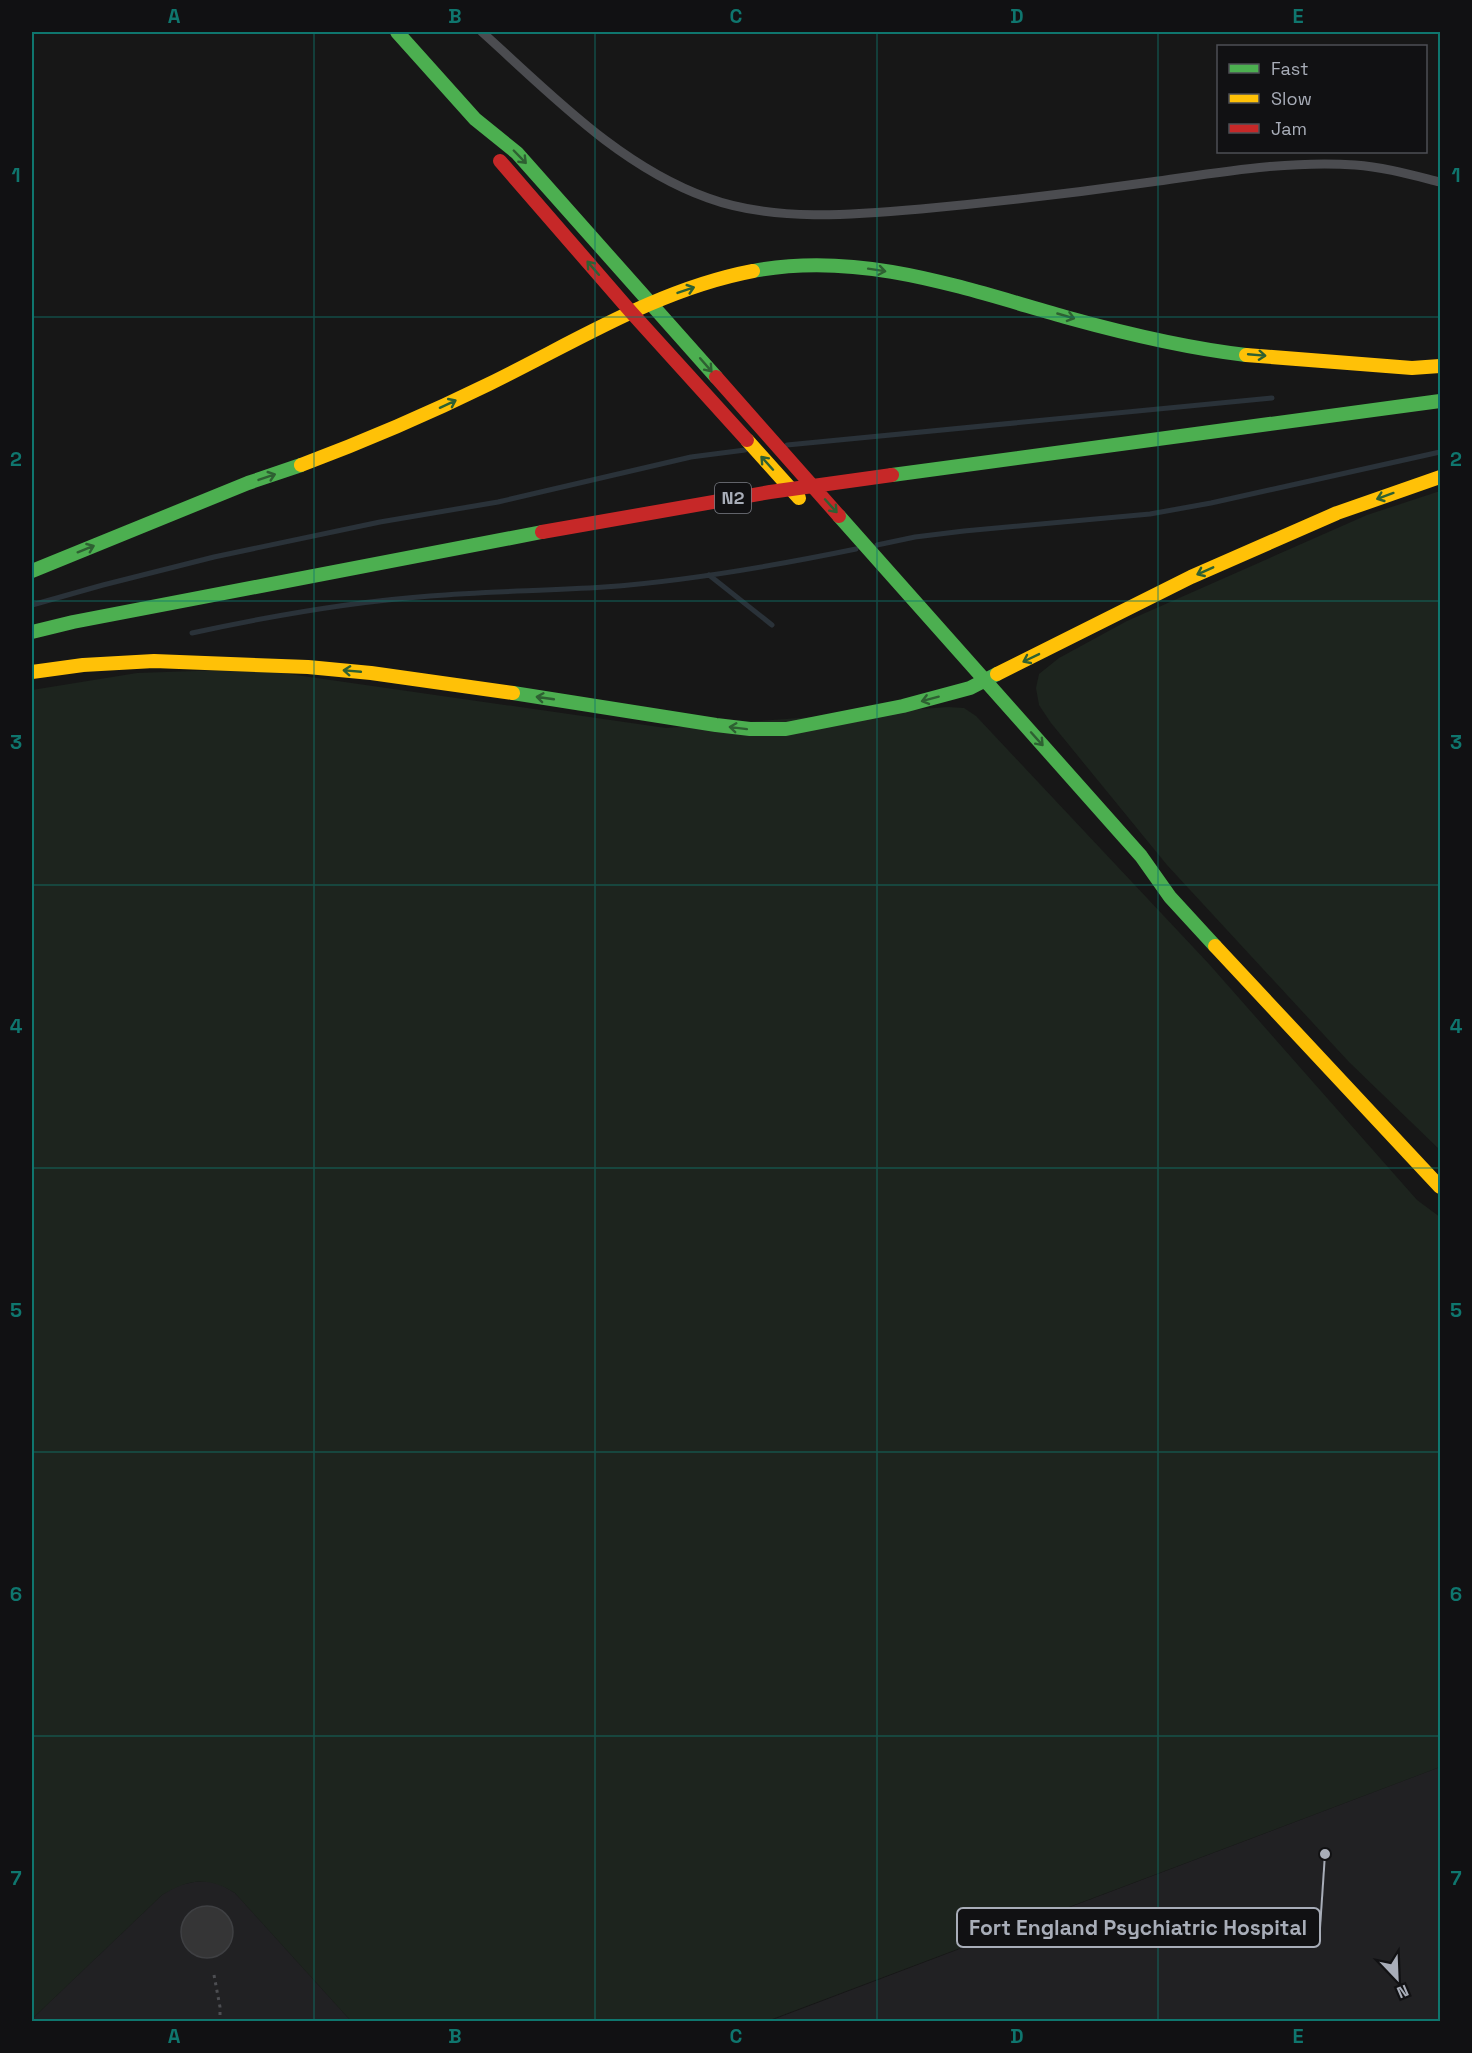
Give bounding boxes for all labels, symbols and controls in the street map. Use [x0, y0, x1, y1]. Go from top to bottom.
text: A [168, 3, 181, 29]
text: B [448, 3, 462, 29]
text: C [730, 3, 743, 29]
text: D [1010, 3, 1024, 29]
text: E [1292, 3, 1304, 29]
legend [1217, 45, 1427, 153]
text: Fast [1271, 57, 1308, 80]
text: Slow [1271, 87, 1312, 110]
text: Jam [1271, 117, 1307, 140]
one-way arrow [512, 149, 527, 164]
text: 1 [11, 162, 21, 188]
text: 1 [1451, 162, 1461, 188]
one-way arrow [586, 261, 600, 276]
one-way arrow [866, 264, 886, 275]
one-way arrow [676, 284, 694, 295]
one-way arrow [1056, 311, 1075, 322]
one-way arrow [1246, 350, 1266, 361]
one-way arrow [699, 357, 712, 373]
one-way arrow [438, 397, 456, 409]
text: 2 [10, 446, 22, 472]
text: 2 [1450, 446, 1462, 472]
one-way arrow [760, 456, 774, 471]
one-way arrow [257, 470, 276, 481]
road number: N2 [715, 483, 751, 513]
one-way arrow [1376, 492, 1395, 503]
one-way arrow [824, 499, 838, 514]
one-way arrow [76, 543, 94, 554]
one-way arrow [1197, 566, 1215, 577]
one-way arrow [1022, 652, 1040, 664]
one-way arrow [343, 665, 363, 676]
one-way arrow [536, 692, 556, 703]
one-way arrow [920, 693, 939, 705]
one-way arrow [728, 722, 748, 733]
text: 3 [10, 729, 22, 755]
text: 3 [1450, 729, 1462, 755]
one-way arrow [1030, 731, 1044, 746]
text: 4 [10, 1013, 23, 1039]
text: 4 [1450, 1013, 1463, 1039]
text: 5 [10, 1297, 22, 1323]
text: 5 [1450, 1297, 1462, 1323]
text: 6 [10, 1581, 22, 1607]
text: 6 [1450, 1581, 1462, 1607]
text: 7 [10, 1865, 22, 1891]
text: 7 [1450, 1865, 1462, 1891]
callout: Fort England Psychiatric Hospital [957, 1908, 1320, 1947]
text: Fort England Psychiatric Hospital [969, 1914, 1307, 1941]
north arrow [1367, 1948, 1427, 2008]
text: N [1394, 1980, 1412, 2003]
text: A [168, 2023, 181, 2049]
text: B [448, 2023, 462, 2049]
text: C [730, 2023, 743, 2049]
text: D [1010, 2023, 1024, 2049]
text: E [1292, 2023, 1304, 2049]

